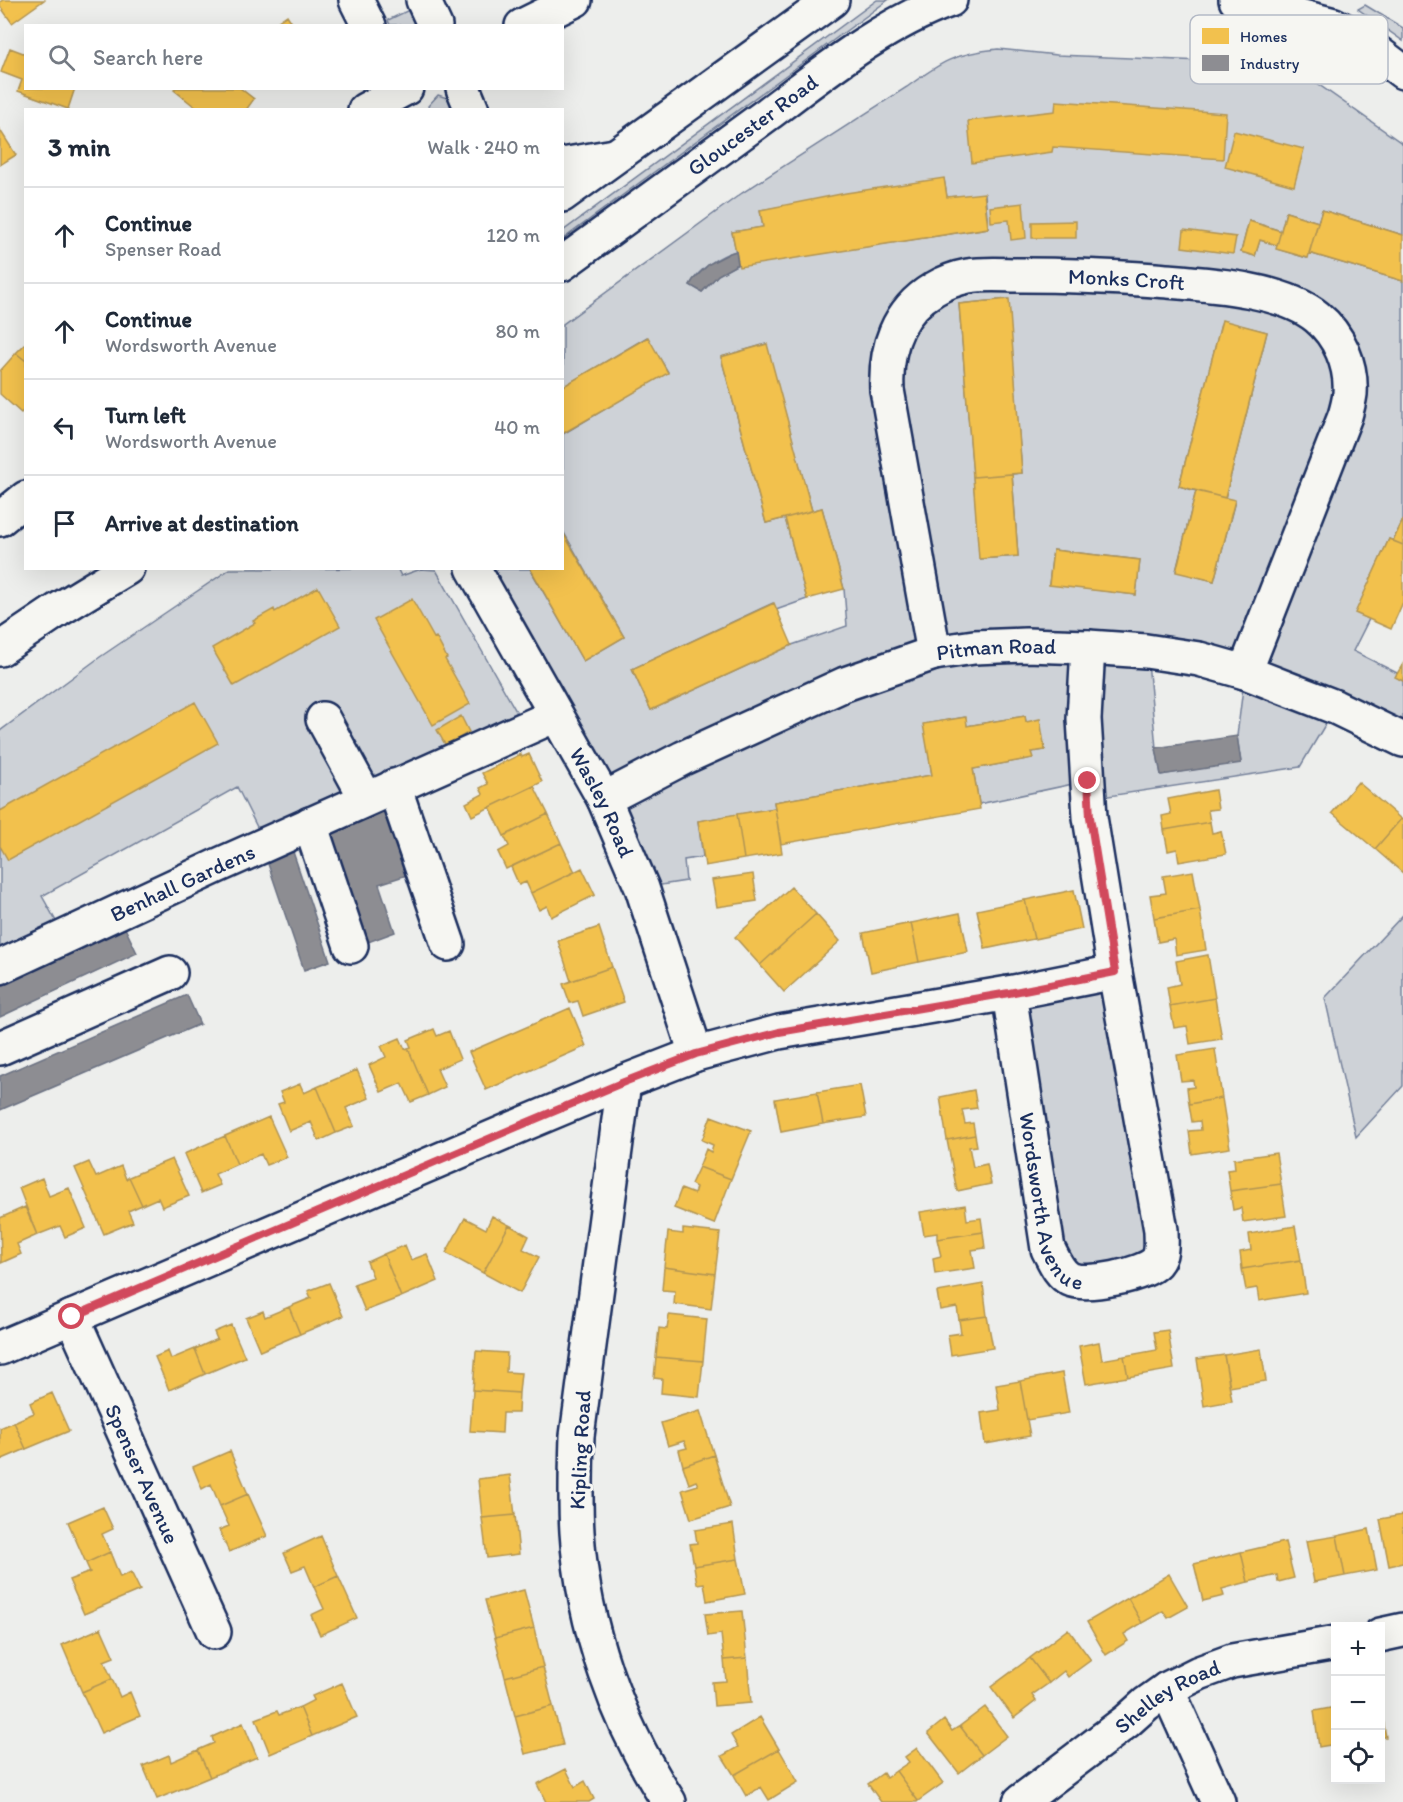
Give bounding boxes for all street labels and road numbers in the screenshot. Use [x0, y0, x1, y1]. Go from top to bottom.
street label: Gloucester Road [682, 68, 823, 181]
street label: Monks Croft [1068, 262, 1186, 296]
street label: Pitman Road [934, 631, 1057, 666]
street label: Wasley Road [564, 743, 641, 861]
street label: Benhall Gardens [106, 837, 259, 927]
street label: Wordsworth Avenue [1014, 1110, 1085, 1295]
street label: Kipling Road [563, 1389, 597, 1510]
street label: Spenser Avenue [99, 1400, 186, 1548]
street label: Shelley Road [1109, 1653, 1224, 1739]

